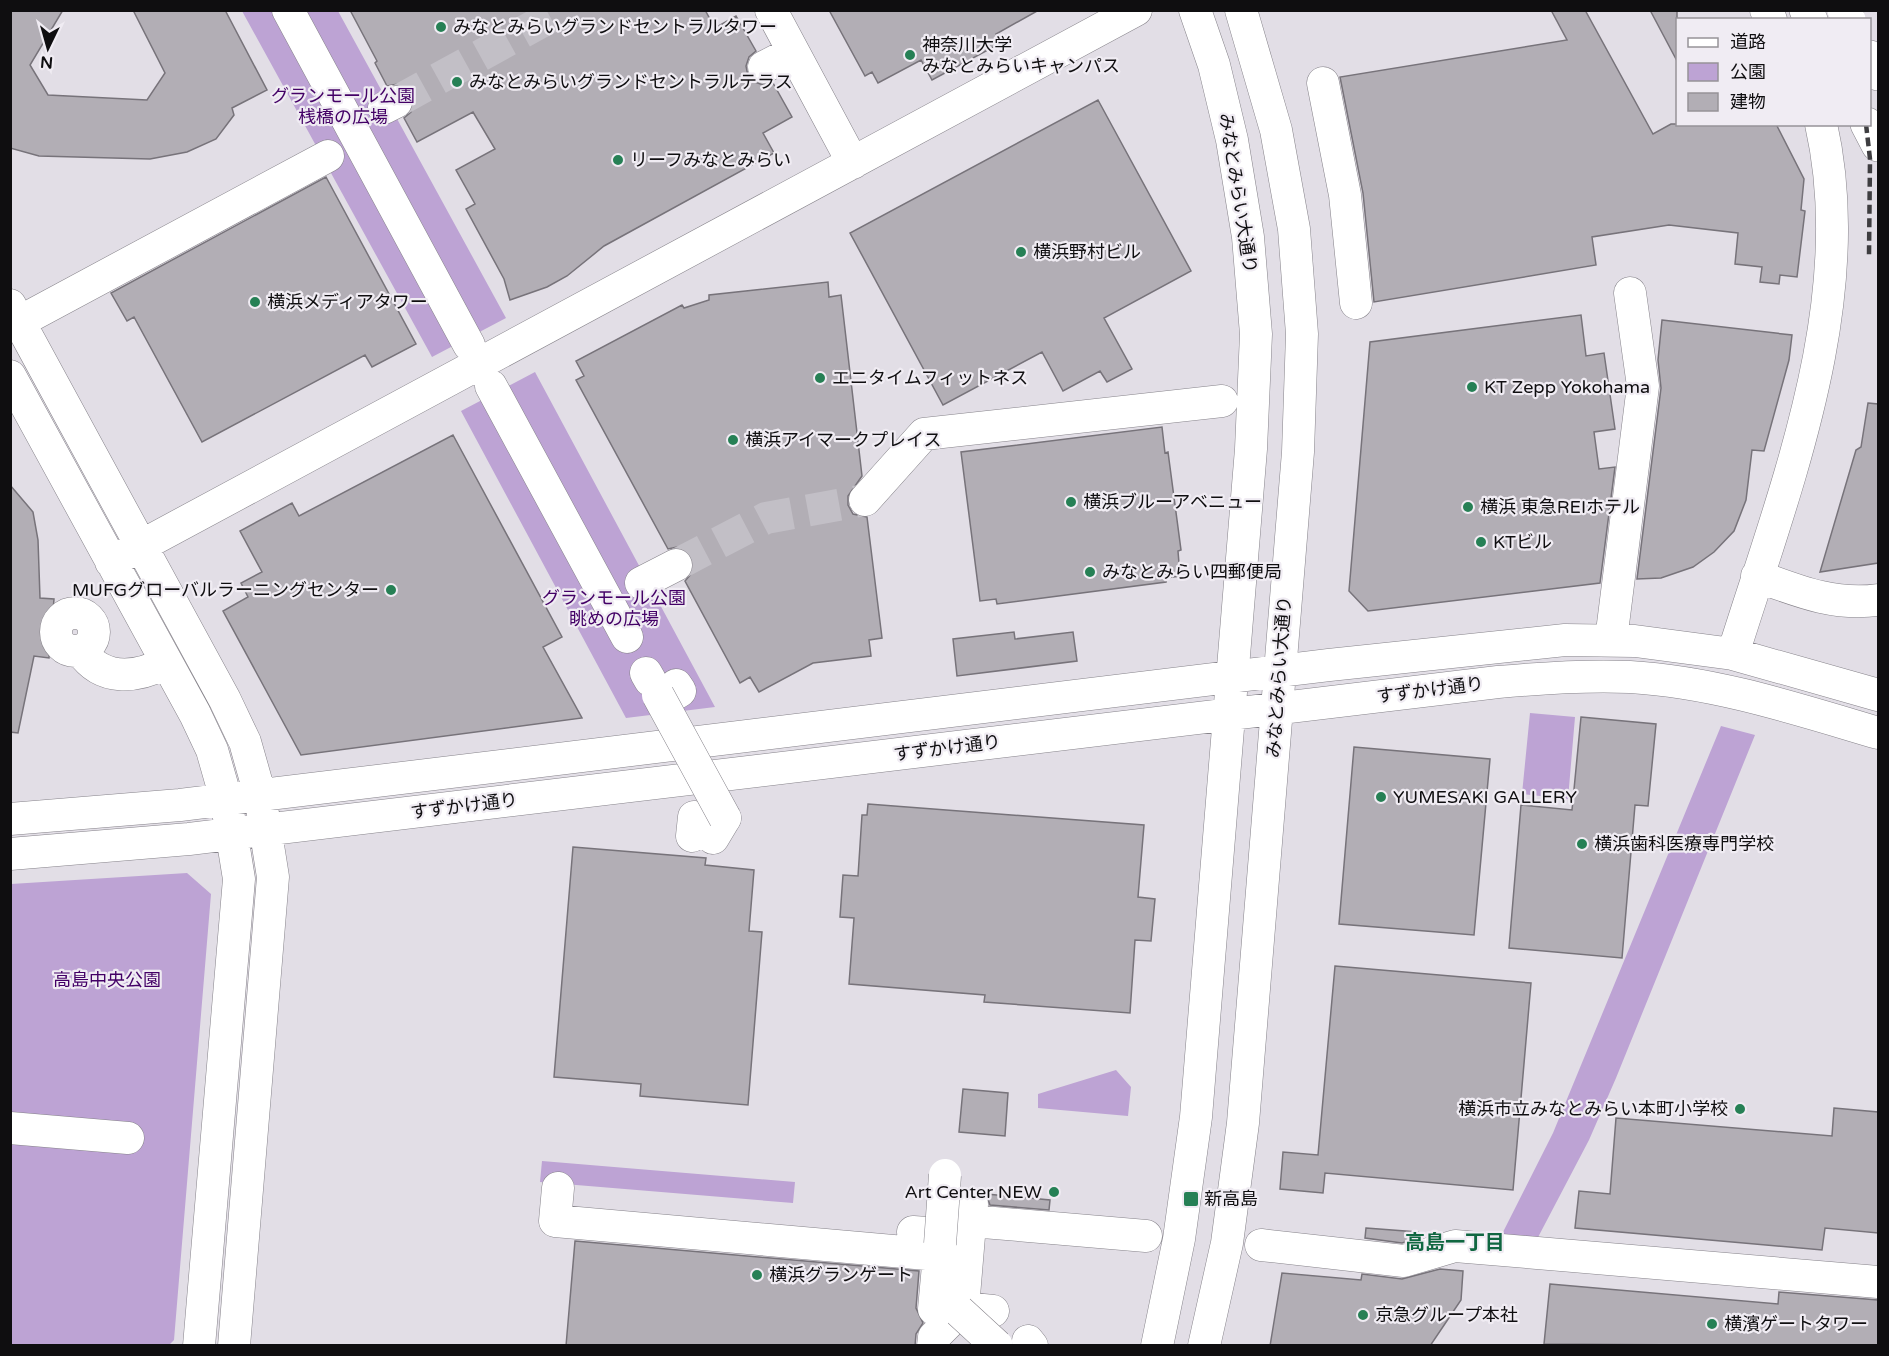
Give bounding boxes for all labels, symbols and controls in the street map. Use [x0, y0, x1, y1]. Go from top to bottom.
place label: みなとみらいグランドセントラルタワー [453, 16, 777, 38]
north arrow [18, 18, 78, 78]
legend [1676, 18, 1871, 126]
marker: みなとみらいグランドセントラルタワー [434, 20, 448, 34]
text: 道路 [1730, 31, 1766, 53]
place label: 神奈川大学 みなとみらいキャンパス [922, 34, 1120, 77]
marker: 神奈川大学 みなとみらいキャンパス [903, 48, 917, 62]
text: N [40, 51, 54, 72]
text: 公園 [1730, 61, 1766, 83]
place label: みなとみらいグランドセントラルテラス [469, 71, 793, 93]
marker: みなとみらいグランドセントラルテラス [450, 75, 464, 89]
park label: グランモール公園 桟橋の広場 [271, 85, 415, 128]
text: 建物 [1730, 91, 1766, 113]
street label: みなとみらい大通り [1214, 111, 1262, 275]
place label: リーフみなとみらい [630, 149, 791, 171]
marker: リーフみなとみらい [611, 153, 625, 167]
place label: 横浜野村ビル [1033, 241, 1141, 263]
marker: 横浜野村ビル [1014, 245, 1028, 259]
place label: 横浜メディアタワー [267, 291, 428, 313]
marker: 横浜メディアタワー [248, 295, 262, 309]
place label: エニタイムフィットネス [832, 367, 1028, 389]
marker: エニタイムフィットネス [813, 371, 827, 385]
place label: KT Zepp Yokohama [1484, 376, 1650, 398]
marker: KT Zepp Yokohama [1465, 380, 1479, 394]
place label: 横浜アイマークプレイス [745, 429, 942, 451]
marker: 横浜アイマークプレイス [726, 433, 740, 447]
place label: 横浜ブルーアベニュー [1083, 491, 1262, 513]
marker: 横浜ブルーアベニュー [1064, 495, 1078, 509]
place label: 横浜 東急REIホテル [1480, 496, 1640, 518]
marker: 横浜 東急REIホテル [1461, 500, 1475, 514]
place label: KTビル [1493, 531, 1552, 553]
marker: KTビル [1474, 535, 1488, 549]
place label: みなとみらい四郵便局 [1102, 561, 1282, 583]
marker: みなとみらい四郵便局 [1083, 565, 1097, 579]
place label: MUFGグローバルラーニングセンター [72, 579, 379, 601]
marker: MUFGグローバルラーニングセンター [384, 583, 398, 597]
park label: グランモール公園 眺めの広場 [542, 587, 686, 630]
street label: みなとみらい大通り [1262, 595, 1296, 759]
street label: すずかけ通り [1375, 673, 1485, 707]
street label: すずかけ通り [892, 731, 1002, 765]
place label: YUMESAKI GALLERY [1393, 786, 1577, 808]
street label: すずかけ通り [409, 789, 519, 823]
marker: YUMESAKI GALLERY [1374, 790, 1388, 804]
place label: 横浜歯科医療専門学校 [1594, 833, 1774, 855]
marker: 横浜歯科医療専門学校 [1575, 837, 1589, 851]
park label: 高島中央公園 [53, 969, 161, 991]
place label: 横浜市立みなとみらい本町小学校 [1458, 1098, 1728, 1120]
marker: 横浜市立みなとみらい本町小学校 [1733, 1102, 1747, 1116]
place label: Art Center NEW [904, 1181, 1042, 1203]
marker: Art Center NEW [1047, 1185, 1061, 1199]
place label: 新高島 [1204, 1188, 1258, 1210]
marker: 新高島 [1182, 1190, 1200, 1208]
district label: 高島一丁目 [1405, 1231, 1505, 1255]
place label: 横浜グランゲート [769, 1264, 913, 1286]
marker: 横浜グランゲート [750, 1268, 764, 1282]
place label: 京急グループ本社 [1375, 1304, 1518, 1326]
marker: 京急グループ本社 [1356, 1308, 1370, 1322]
place label: 横濱ゲートタワー [1724, 1313, 1868, 1335]
marker: 横濱ゲートタワー [1705, 1317, 1719, 1331]

